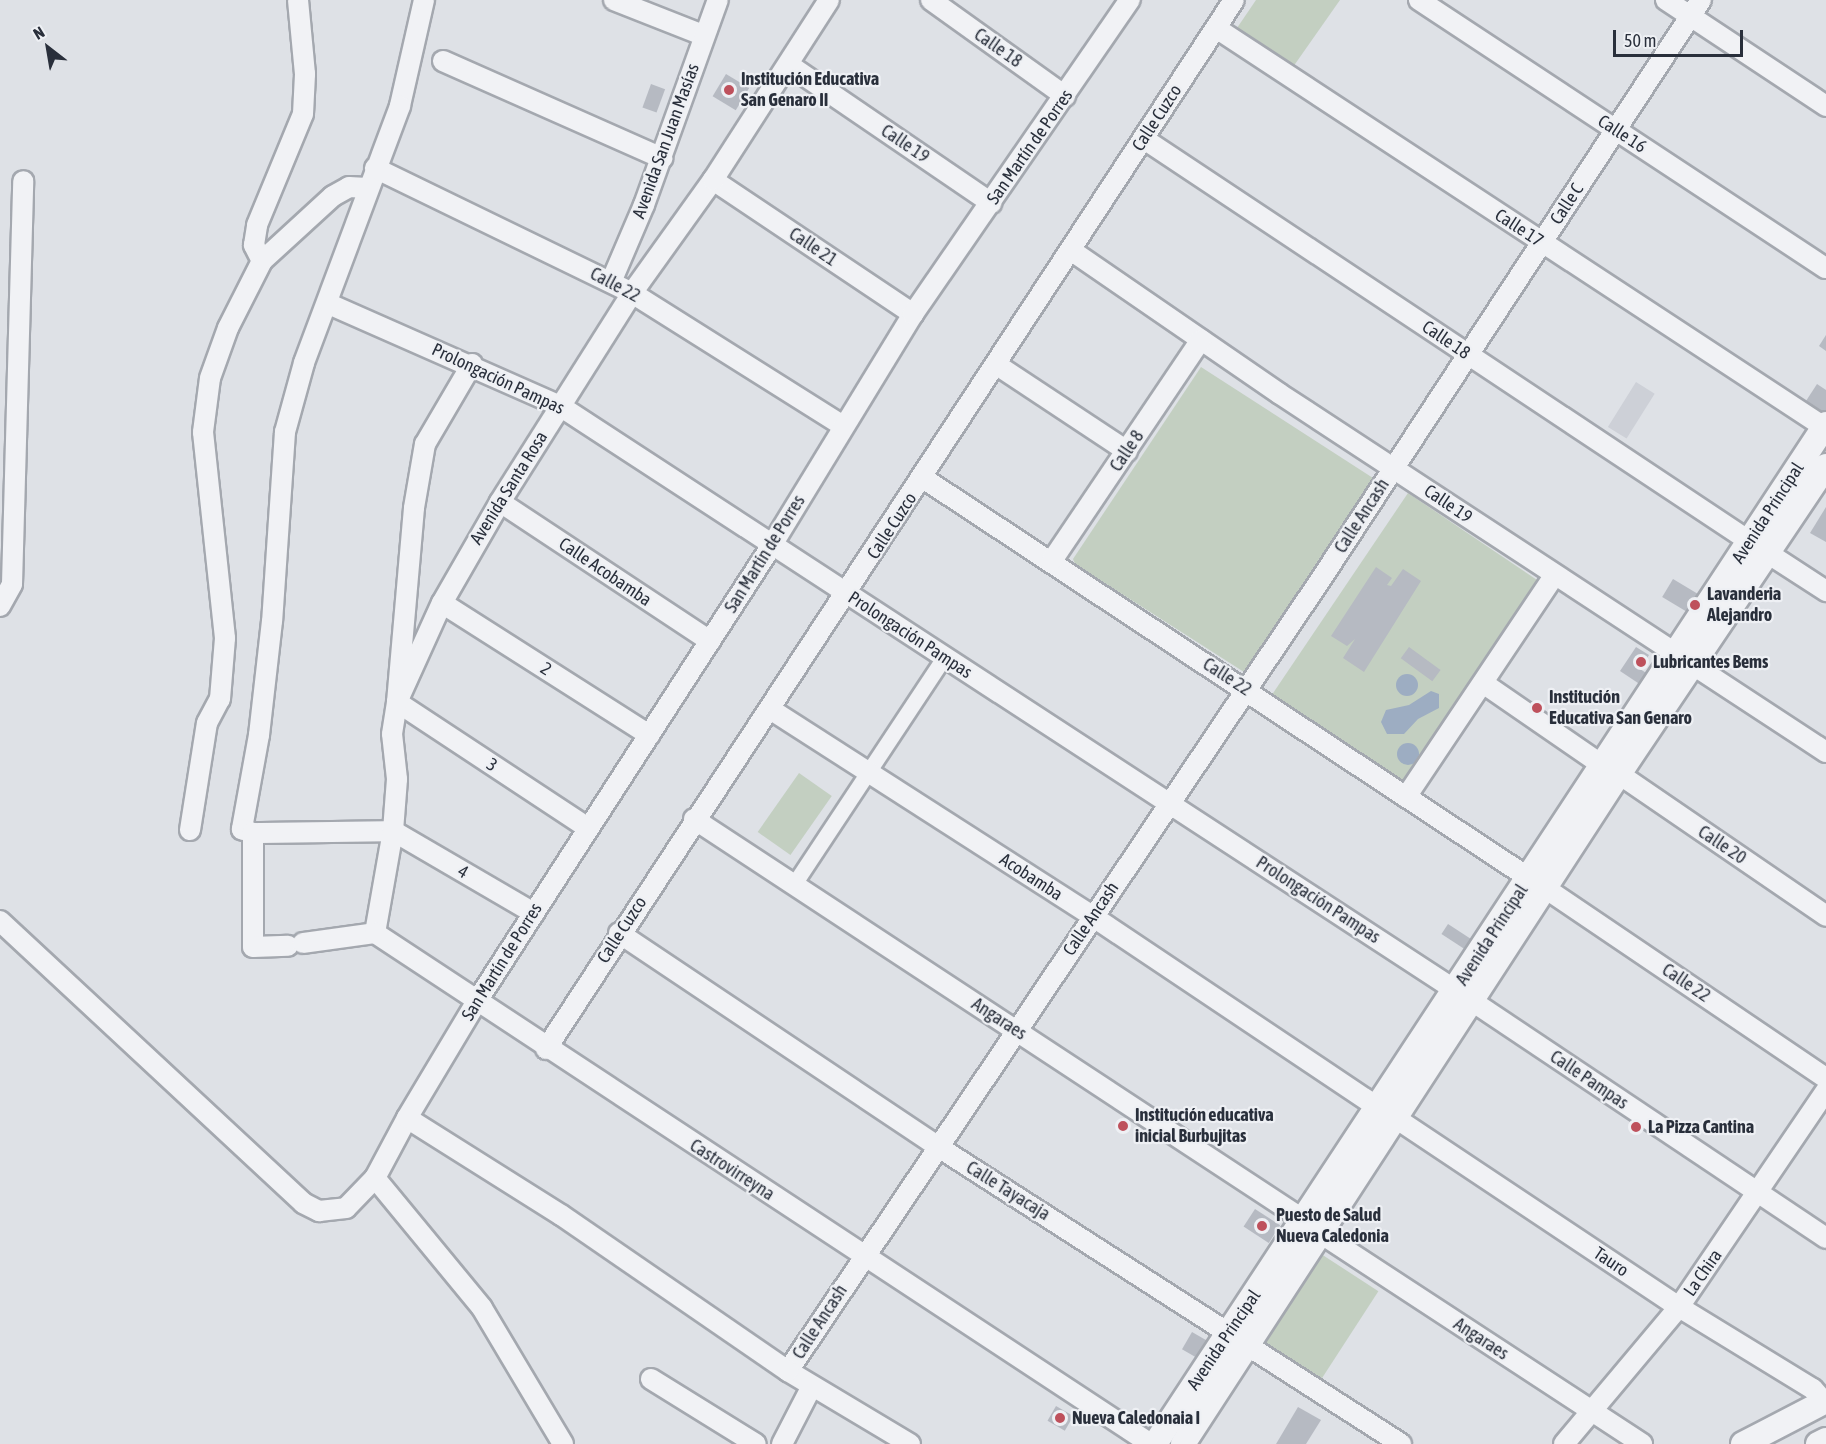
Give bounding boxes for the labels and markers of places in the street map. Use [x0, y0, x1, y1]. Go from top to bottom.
place label: Institución Educativa San Genaro II [741, 69, 879, 112]
marker: Institución Educativa San Genaro II [722, 83, 736, 97]
place label: Lavanderia Alejandro [1707, 584, 1781, 626]
marker: Lavanderia Alejandro [1688, 598, 1702, 612]
place label: Lubricantes Bems [1653, 651, 1768, 673]
marker: Lubricantes Bems [1634, 655, 1648, 669]
place label: Institución Educativa San Genaro [1549, 687, 1692, 730]
marker: Institución Educativa San Genaro [1530, 701, 1544, 715]
place label: Institución educativa inicial Burbujitas [1135, 1105, 1274, 1148]
place label: La Pizza Cantina [1648, 1116, 1754, 1138]
marker: Institución educativa inicial Burbujitas [1116, 1119, 1130, 1133]
marker: La Pizza Cantina [1629, 1120, 1643, 1134]
place label: Puesto de Salud Nueva Caledonia [1276, 1205, 1389, 1248]
marker: Puesto de Salud Nueva Caledonia [1253, 1217, 1271, 1235]
place label: Nueva Caledonaia I [1072, 1407, 1200, 1429]
marker: Nueva Caledonaia I [1053, 1411, 1067, 1425]

